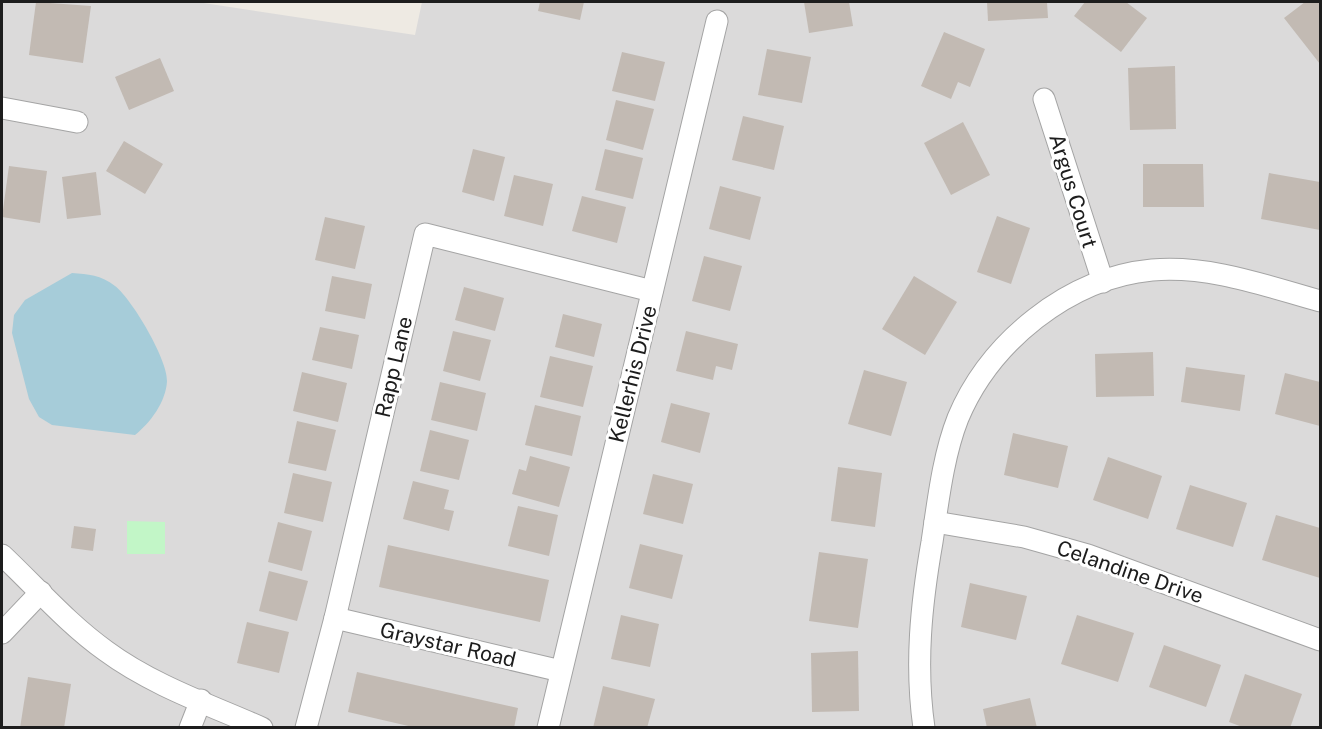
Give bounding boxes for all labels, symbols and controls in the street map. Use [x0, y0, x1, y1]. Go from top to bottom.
street label: Argus Court [1044, 131, 1103, 251]
street label: Kellerhis Drive [603, 303, 662, 445]
street label: Rapp Lane [370, 314, 417, 420]
street label: Celandine Drive [1054, 535, 1207, 608]
street label: Graystar Road [378, 617, 518, 672]

